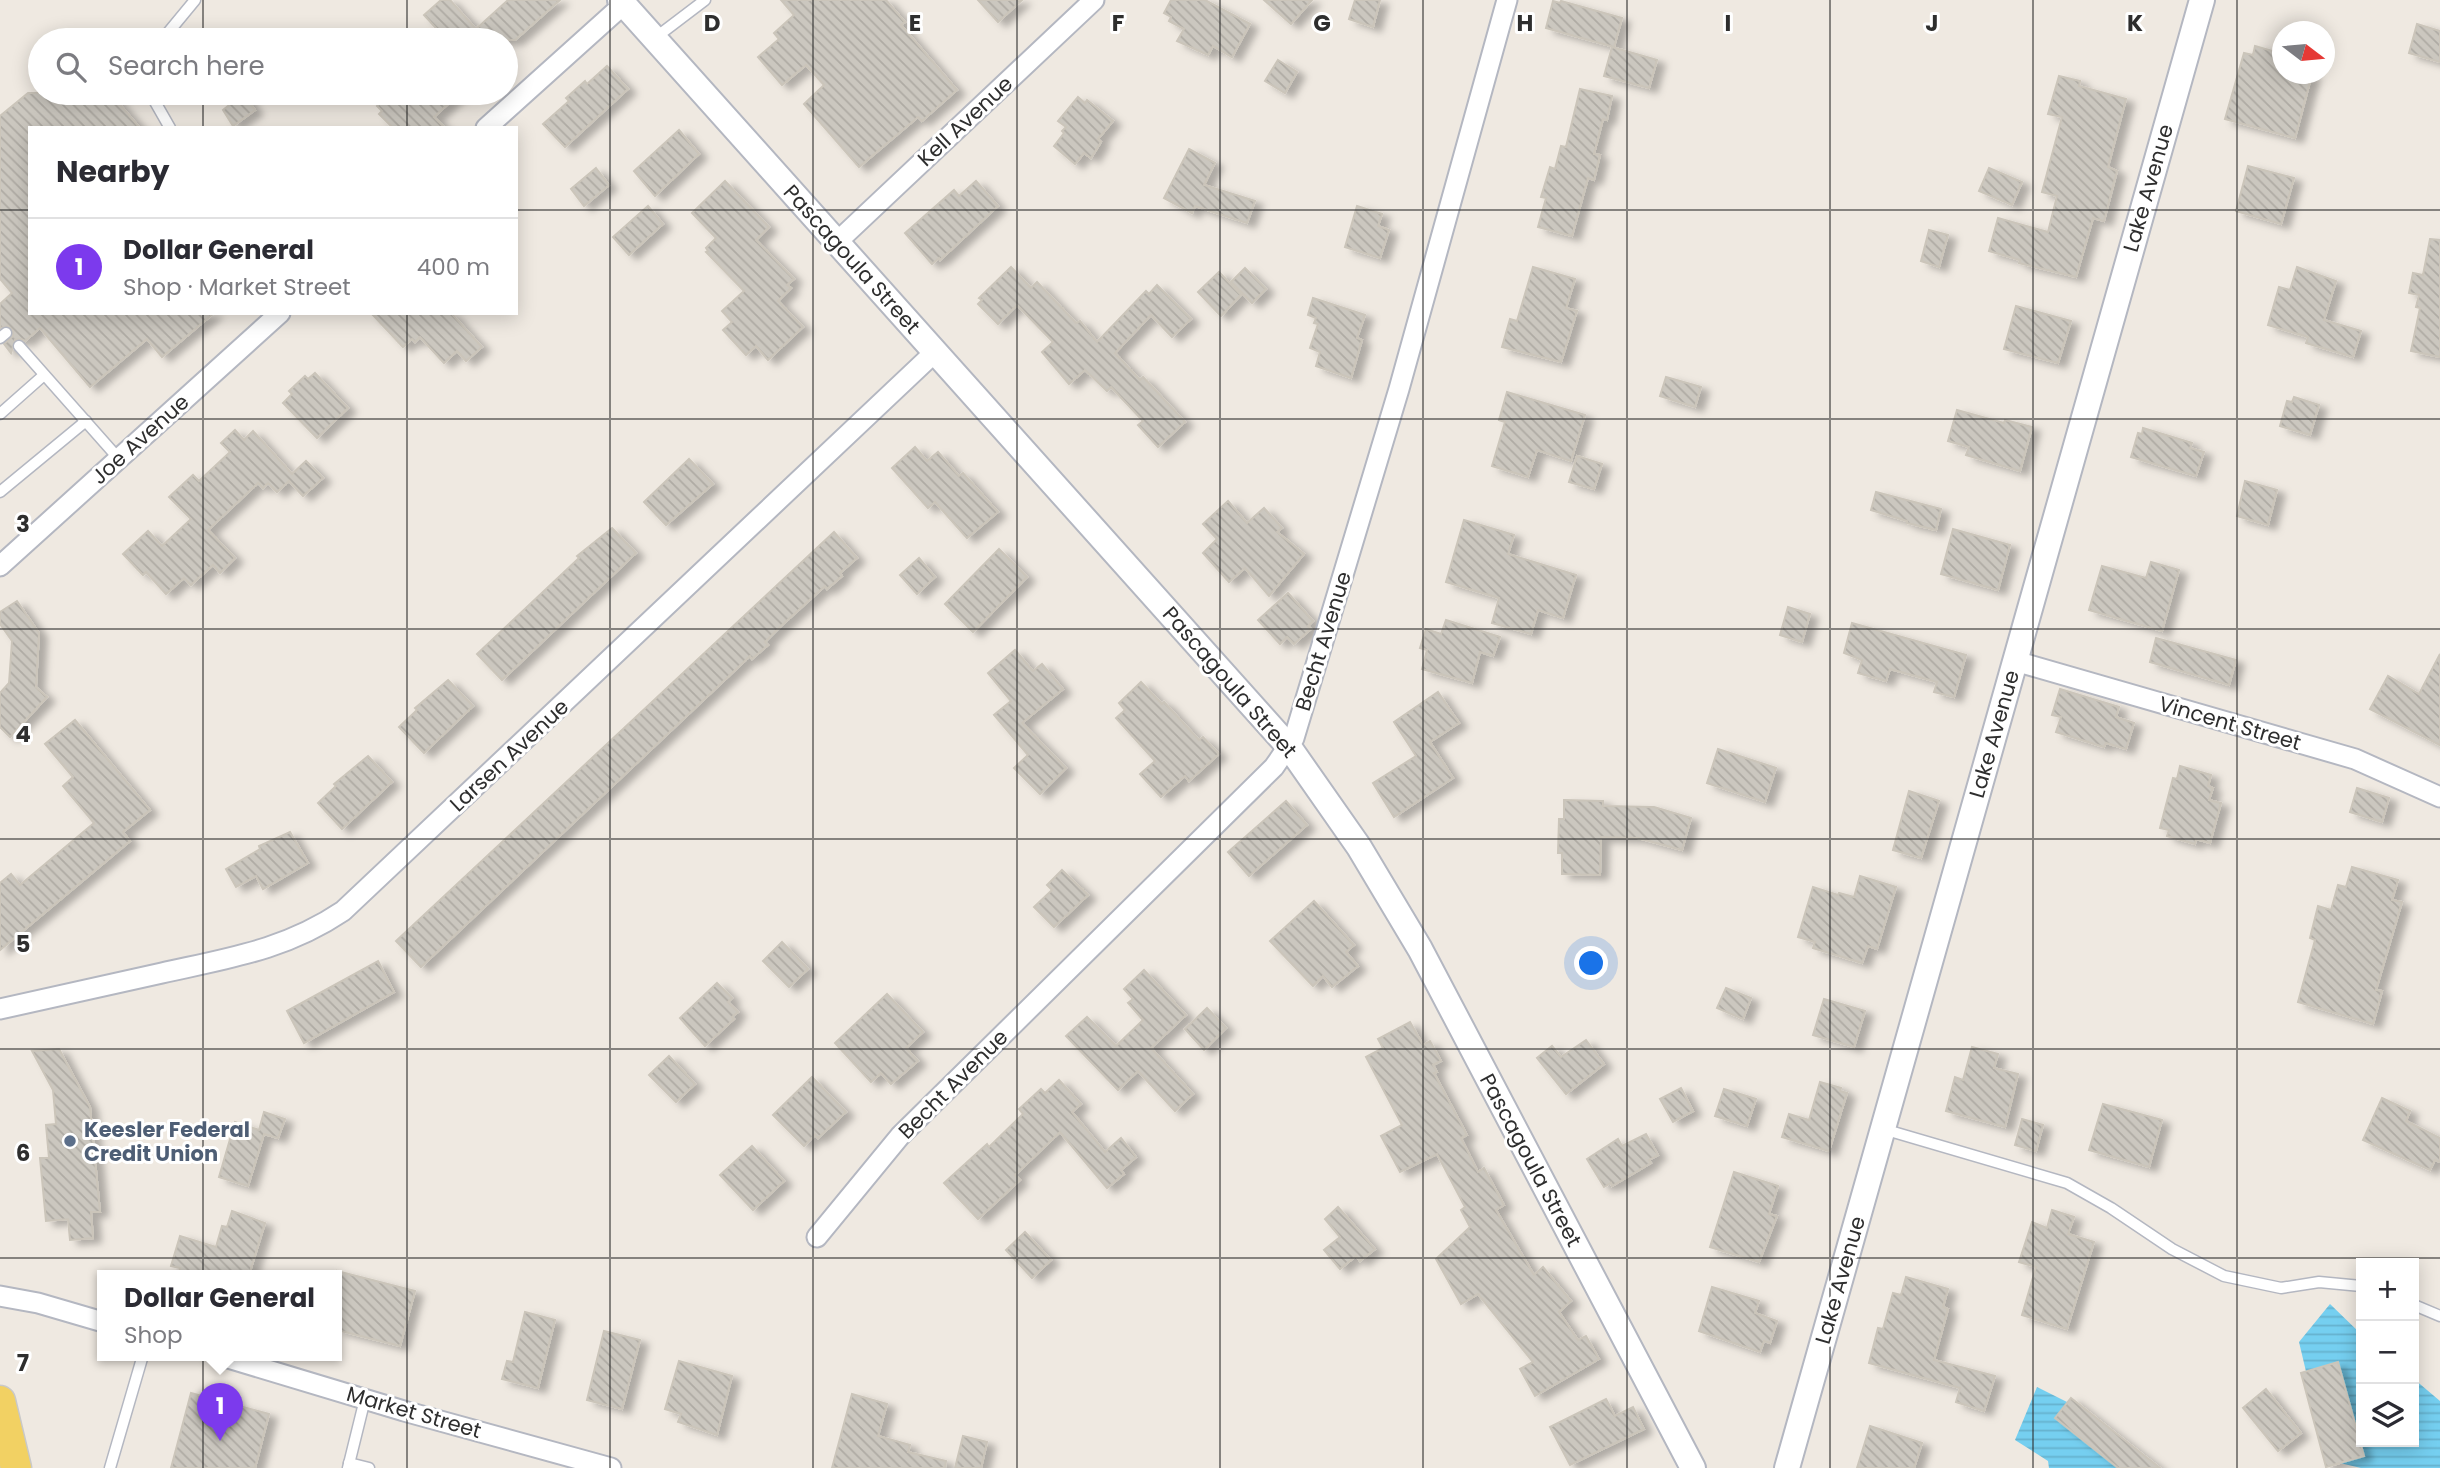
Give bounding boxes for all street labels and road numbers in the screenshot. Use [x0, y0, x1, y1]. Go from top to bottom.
street label: Kell Avenue [911, 69, 1019, 173]
street label: Lake Avenue [2116, 121, 2180, 255]
street label: Pascagoula Street [777, 178, 927, 340]
street label: Joe Avenue [85, 387, 195, 491]
street label: Becht Avenue [1288, 568, 1358, 714]
street label: Pascagoula Street [1156, 600, 1304, 764]
street label: Lake Avenue [1962, 667, 2026, 801]
street label: Vincent Street [2155, 689, 2305, 757]
street label: Larsen Avenue [443, 692, 575, 818]
street label: Becht Avenue [892, 1023, 1014, 1145]
street label: Pascagoula Street [1473, 1069, 1589, 1251]
street label: Lake Avenue [1808, 1213, 1872, 1347]
street label: Market Street [343, 1379, 485, 1445]

